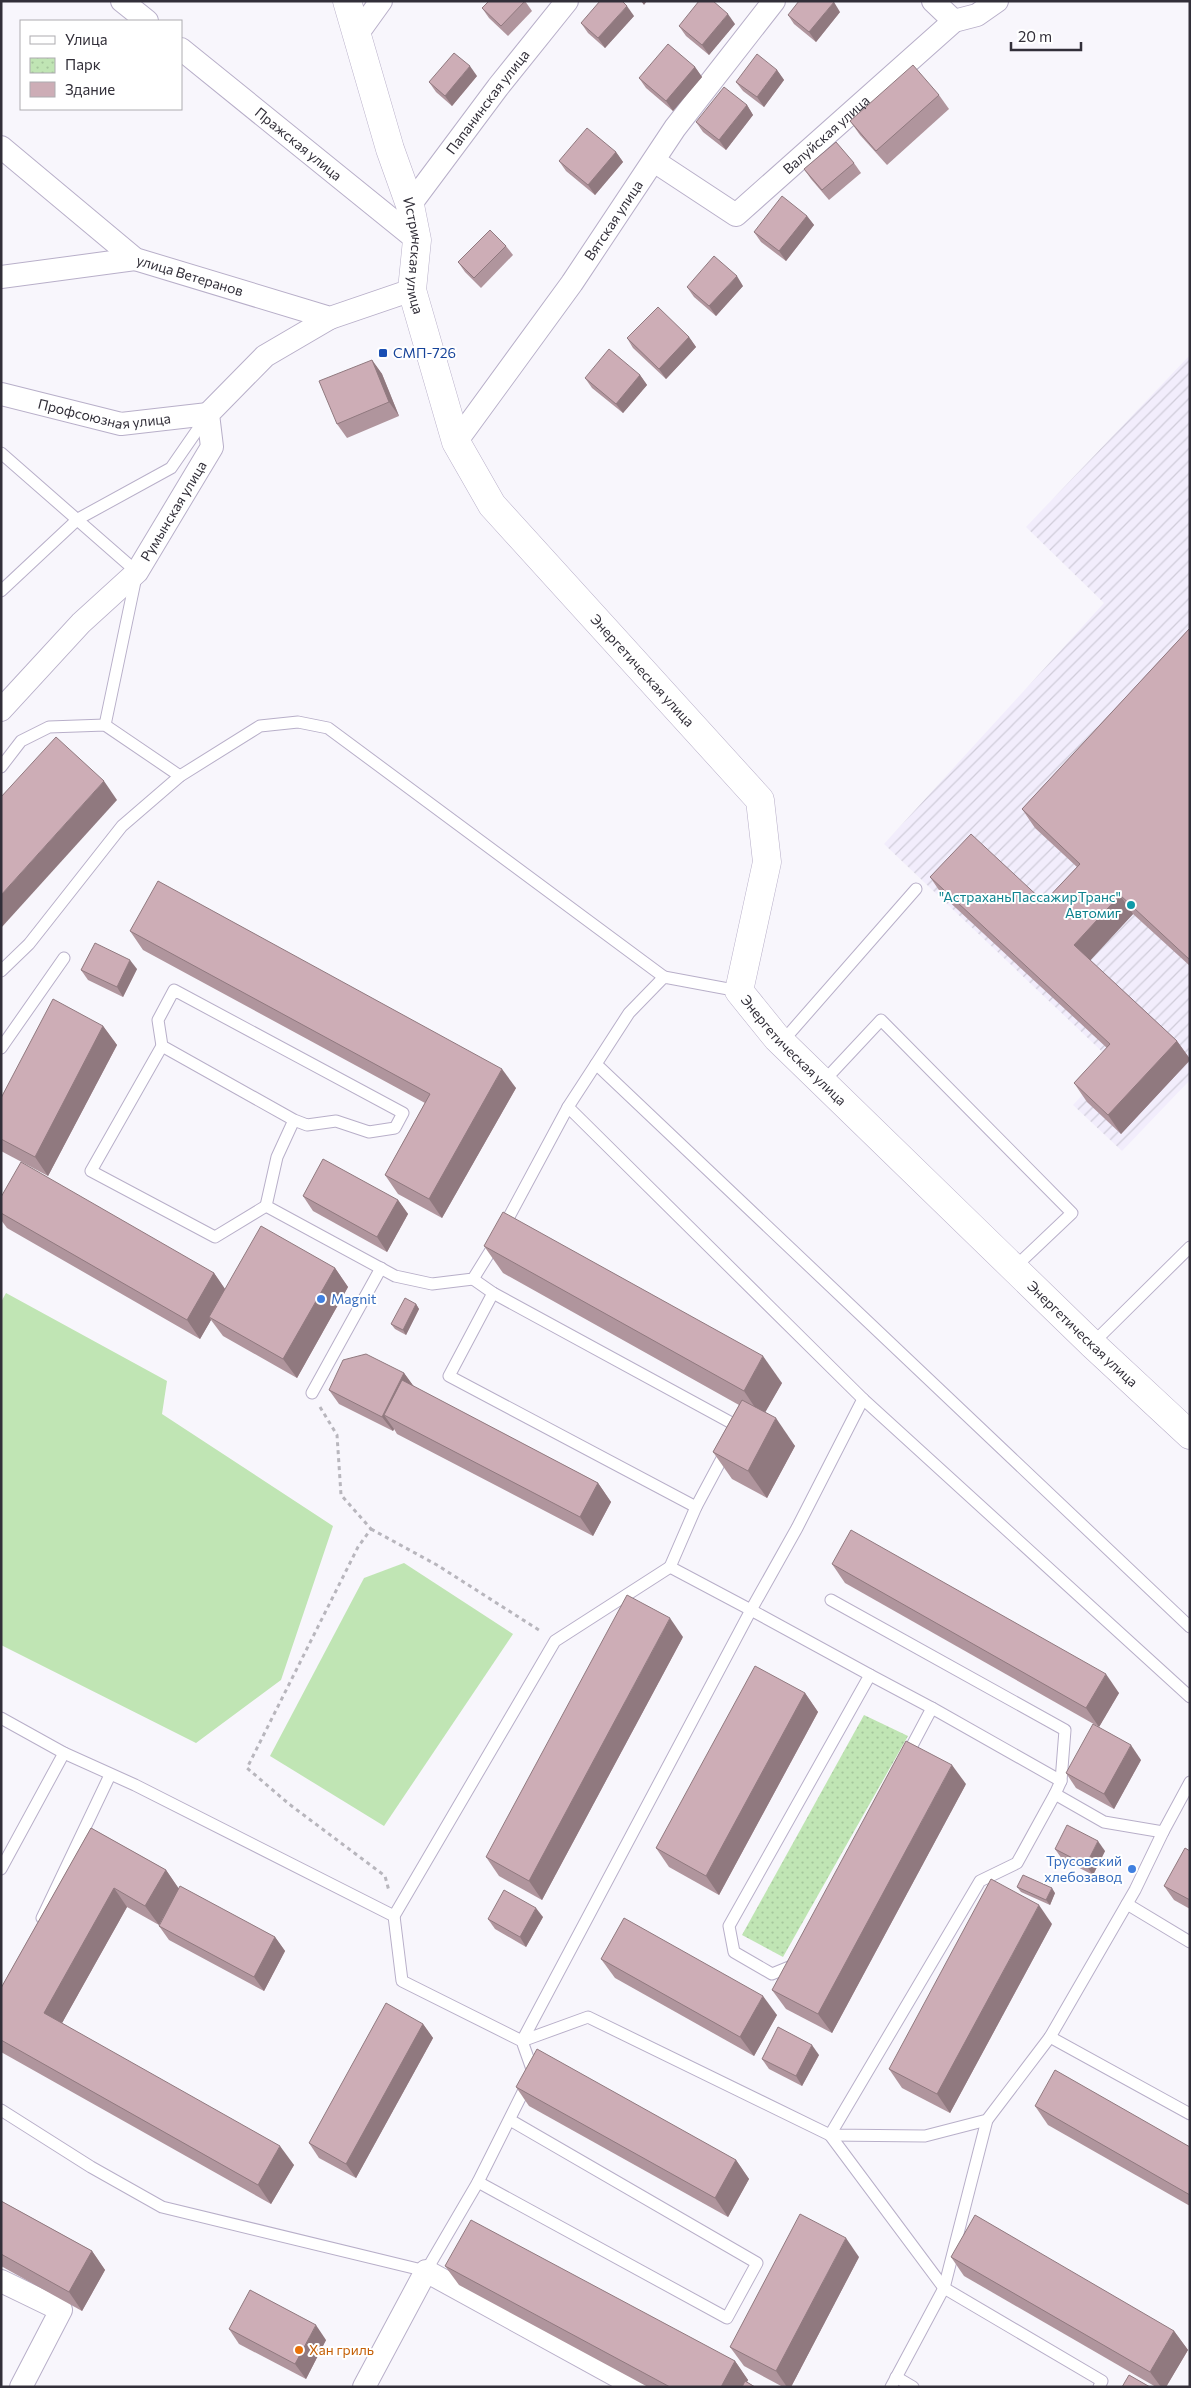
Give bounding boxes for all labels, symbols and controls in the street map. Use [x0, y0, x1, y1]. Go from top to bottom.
legend [20, 20, 182, 110]
scale bar [1011, 20, 1081, 52]
text: 20 m [1018, 27, 1052, 45]
text: Улица [65, 30, 107, 48]
street label: Папанинская улица [442, 46, 533, 157]
text: Парк [65, 55, 101, 73]
text: Здание [65, 80, 115, 98]
street label: Валуйская улица [779, 91, 873, 177]
street label: Пражская улица [252, 103, 346, 184]
street label: Вятская улица [580, 177, 646, 264]
street label: Истринская улица [400, 195, 428, 316]
street label: улица Ветеранов [135, 251, 245, 299]
place label: СМП-726 [393, 344, 456, 361]
marker: СМП-726 [377, 347, 389, 359]
street label: Профсоюзная улица [36, 395, 172, 432]
street label: Румынская улица [136, 457, 210, 564]
street label: Энергетическая улица [587, 610, 698, 730]
place label: "АстраханьПассажирТранс" Автомиг [939, 888, 1121, 921]
marker: "АстраханьПассажирТранс" Автомиг [1125, 899, 1137, 911]
street label: Энергетическая улица [738, 991, 850, 1109]
street label: Энергетическая улица [1024, 1277, 1142, 1390]
place label: Magnit [331, 1290, 377, 1307]
marker: Magnit [315, 1293, 327, 1305]
place label: Трусовский хлебозавод [1044, 1852, 1122, 1885]
marker: Трусовский хлебозавод [1126, 1863, 1138, 1875]
place label: Хан гриль [309, 2341, 374, 2358]
marker: Хан гриль [293, 2344, 305, 2356]

